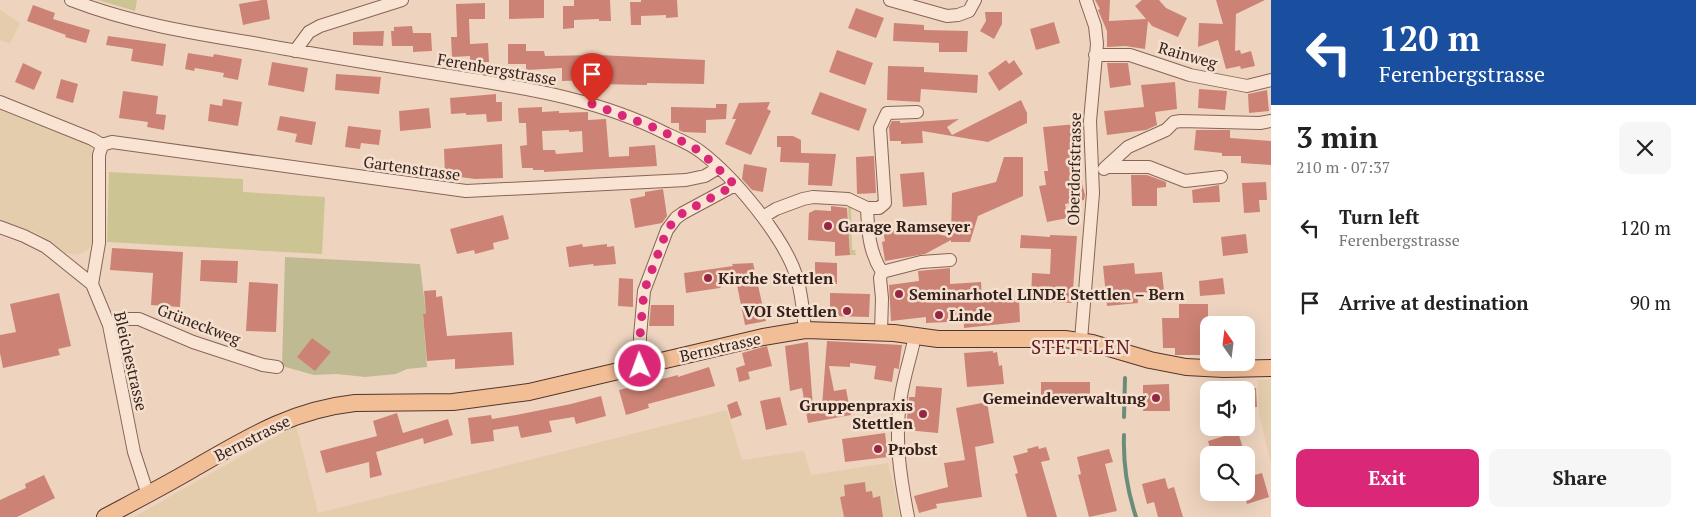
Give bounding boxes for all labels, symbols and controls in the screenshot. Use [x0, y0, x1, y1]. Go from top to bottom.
text: 120 m [1379, 15, 1480, 61]
icon: left [1296, 20, 1361, 85]
street label: Rainweg [1156, 36, 1221, 74]
street label: Ferenbergstrasse [436, 48, 558, 90]
pin [571, 53, 613, 104]
text: Ferenbergstrasse [1379, 59, 1545, 88]
icon: arrive [578, 60, 606, 88]
street label: Oberdorfstrasse [1062, 112, 1086, 226]
text: 3 min [1296, 117, 1378, 157]
button: close [1619, 122, 1671, 174]
street label: Gartenstrasse [362, 150, 462, 186]
text: 210 m · 07:37 [1296, 156, 1390, 178]
text: Turn left [1339, 204, 1420, 229]
icon: left [1296, 214, 1324, 242]
place label: Garage Ramseyer [838, 215, 970, 237]
text: 120 m [1620, 215, 1671, 240]
marker: Garage Ramseyer [822, 220, 834, 232]
text: Ferenbergstrasse [1339, 229, 1460, 251]
place label: Kirche Stettlen [718, 267, 834, 289]
marker: Kirche Stettlen [702, 272, 714, 284]
place label: Seminarhotel LINDE Stettlen – Bern [909, 283, 1185, 305]
marker: Seminarhotel LINDE Stettlen – Bern [893, 288, 905, 300]
icon: arrive [1296, 289, 1324, 317]
text: Arrive at destination [1339, 290, 1528, 315]
text: 90 m [1630, 290, 1671, 315]
street label: Grüneckweg [154, 298, 244, 350]
place label: VOI Stettlen [743, 300, 838, 322]
place label: Linde [949, 304, 993, 326]
marker: VOI Stettlen [841, 305, 853, 317]
street label: Bleichestrasse [109, 309, 153, 413]
marker: Linde [933, 309, 945, 321]
north arrow [1200, 316, 1255, 371]
map controls [1200, 316, 1255, 501]
street label: Bernstrasse [677, 327, 763, 367]
district label: STETTLEN [1031, 334, 1131, 359]
position arrow [613, 339, 665, 391]
button: sound [1200, 381, 1255, 436]
place label: Gemeindeverwaltung [983, 387, 1147, 409]
marker: Gemeindeverwaltung [1150, 392, 1162, 404]
place label: Gruppenpraxis Stettlen [799, 394, 914, 434]
marker: Gruppenpraxis Stettlen [917, 408, 929, 420]
street label: Bernstrasse [210, 409, 294, 467]
place label: Probst [888, 438, 938, 460]
marker: Probst [872, 443, 884, 455]
button: search [1200, 446, 1255, 501]
button: Exit [1296, 449, 1479, 507]
button: Share [1489, 449, 1671, 507]

